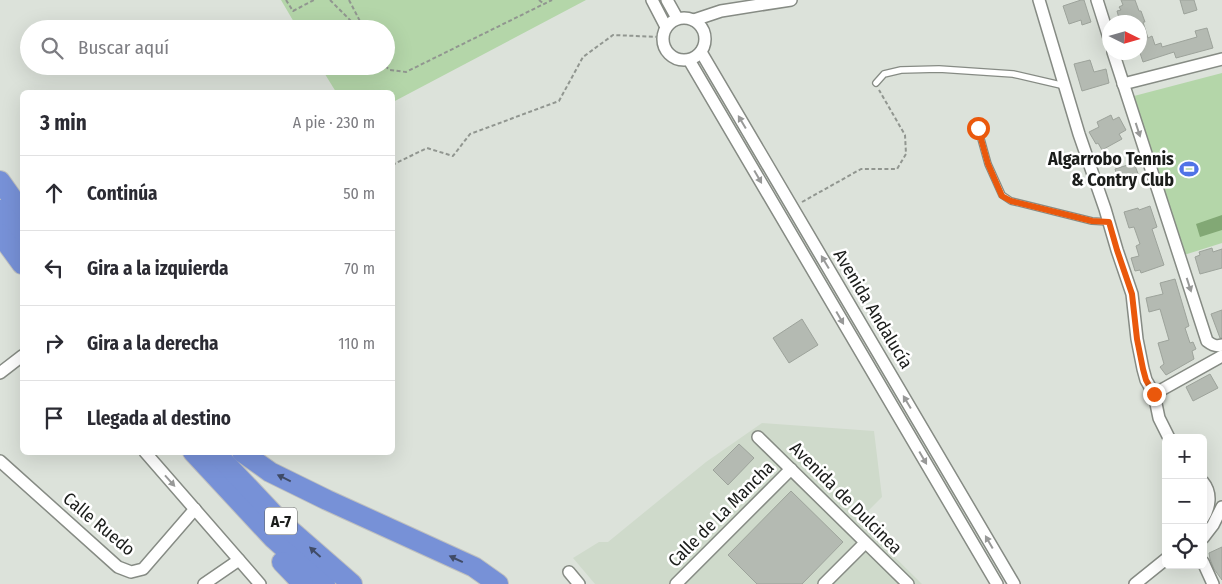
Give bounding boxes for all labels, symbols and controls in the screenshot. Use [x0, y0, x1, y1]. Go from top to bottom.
north arrow [1102, 15, 1147, 60]
search box [20, 20, 395, 75]
icon: search [38, 34, 66, 62]
text: Buscar aquí [78, 36, 169, 59]
text: 3 min [40, 110, 87, 136]
text: A pie · 230 m [293, 113, 375, 132]
one-way arrow [738, 114, 746, 129]
route start [967, 117, 990, 140]
one-way arrow [1135, 123, 1143, 138]
place label: Algarrobo Tennis & Contry Club [1047, 148, 1174, 191]
sports icon: Algarrobo Tennis & Contry Club [1178, 158, 1200, 180]
one-way arrow [754, 171, 763, 184]
icon: ahead [40, 179, 68, 207]
text: Continúa [87, 182, 158, 205]
text: 50 m [343, 184, 375, 203]
street label: Avenida Andalucía [829, 245, 917, 373]
icon: left [40, 254, 68, 282]
one-way arrow [820, 255, 829, 268]
text: Gira a la izquierda [87, 257, 229, 280]
text: 70 m [344, 259, 375, 278]
one-way arrow [1185, 277, 1193, 292]
one-way arrow [836, 311, 845, 324]
icon: right [40, 329, 68, 357]
text: Gira a la derecha [87, 332, 219, 355]
text: 110 m [338, 334, 375, 353]
route end [1143, 383, 1166, 406]
one-way arrow [903, 394, 911, 409]
icon: arrive [40, 404, 68, 432]
text: Llegada al destino [87, 407, 231, 430]
map controls [1162, 434, 1207, 569]
button: + [1162, 434, 1207, 479]
street label: Avenida de Dulcinea [785, 437, 907, 559]
one-way arrow [918, 451, 927, 464]
street label: Calle de La Mancha [663, 456, 779, 572]
one-way arrow [164, 474, 176, 486]
one-way arrow [277, 474, 291, 482]
button: − [1162, 479, 1207, 524]
street label: Calle Ruedo [58, 487, 140, 561]
road number: A-7 [265, 508, 297, 534]
button: locate [1162, 524, 1207, 569]
one-way arrow [985, 535, 994, 549]
one-way arrow [310, 546, 322, 558]
one-way arrow [449, 555, 464, 563]

